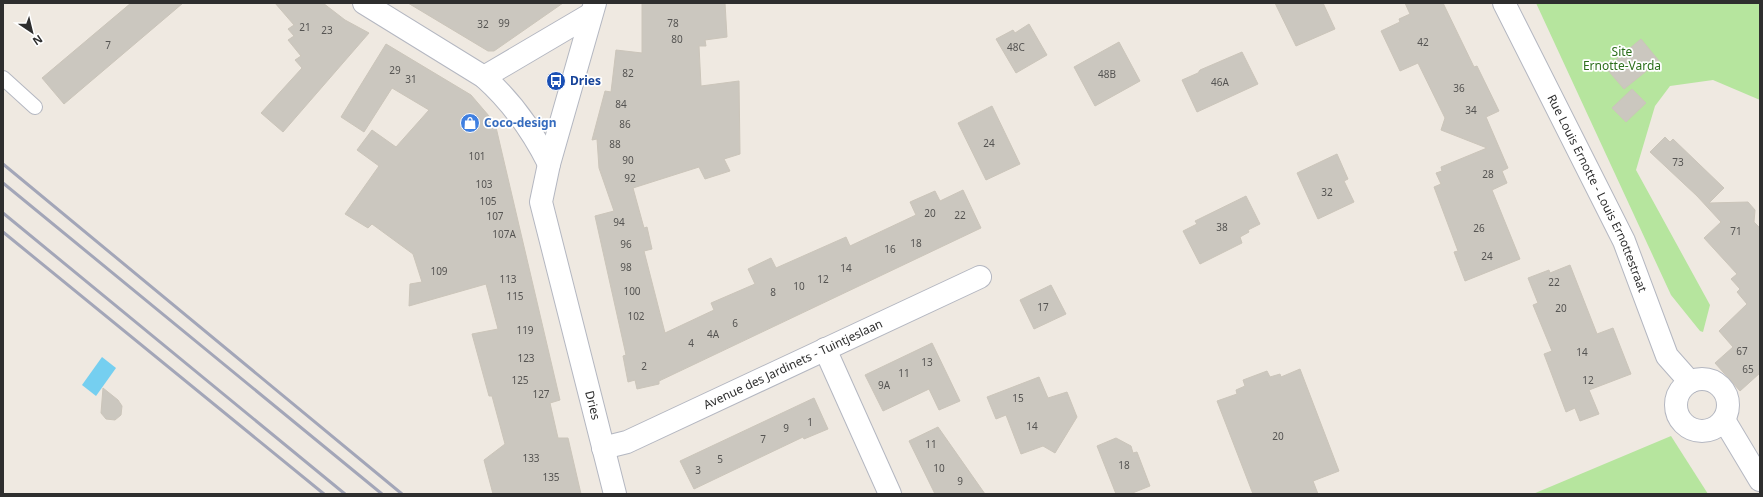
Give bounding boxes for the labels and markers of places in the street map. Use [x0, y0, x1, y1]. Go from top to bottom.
bus stop icon: Dries [545, 70, 567, 92]
place label: Dries [570, 72, 601, 89]
shop icon: Coco-design [459, 112, 481, 134]
place label: Coco-design [484, 114, 556, 131]

